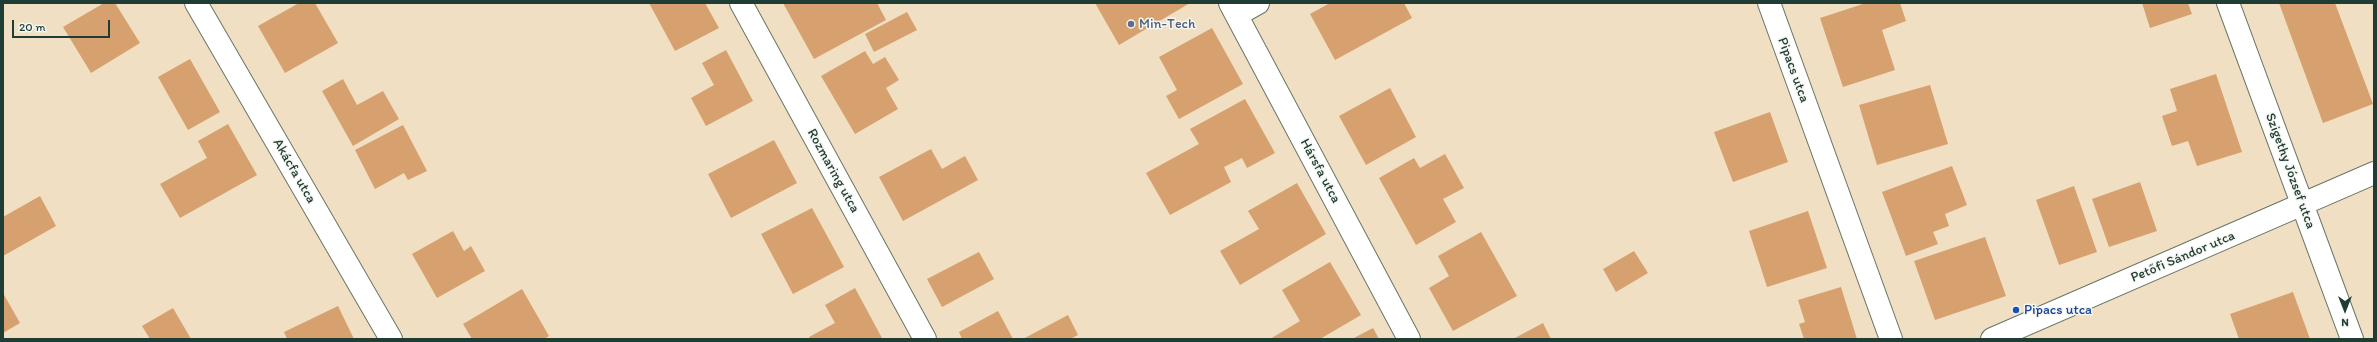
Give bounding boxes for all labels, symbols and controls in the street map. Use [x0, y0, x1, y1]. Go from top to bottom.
scale bar [14, 12, 112, 38]
place label: Min-Tech [1139, 16, 1195, 32]
marker: Min-Tech [1126, 19, 1136, 29]
text: 20 m [19, 20, 46, 34]
street label: Pipacs utca [1773, 35, 1813, 105]
street label: Szigethy József utca [2261, 111, 2319, 231]
street label: Rozmaring utca [803, 126, 863, 216]
street label: Akácfa utca [269, 136, 319, 206]
street label: Hársfa utca [1296, 136, 1344, 206]
street label: Petőfi Sándor utca [2128, 227, 2238, 287]
north arrow [2325, 290, 2365, 330]
place label: Pipacs utca [2024, 302, 2092, 318]
marker: Pipacs utca [2011, 305, 2021, 315]
text: N [2341, 316, 2349, 329]

